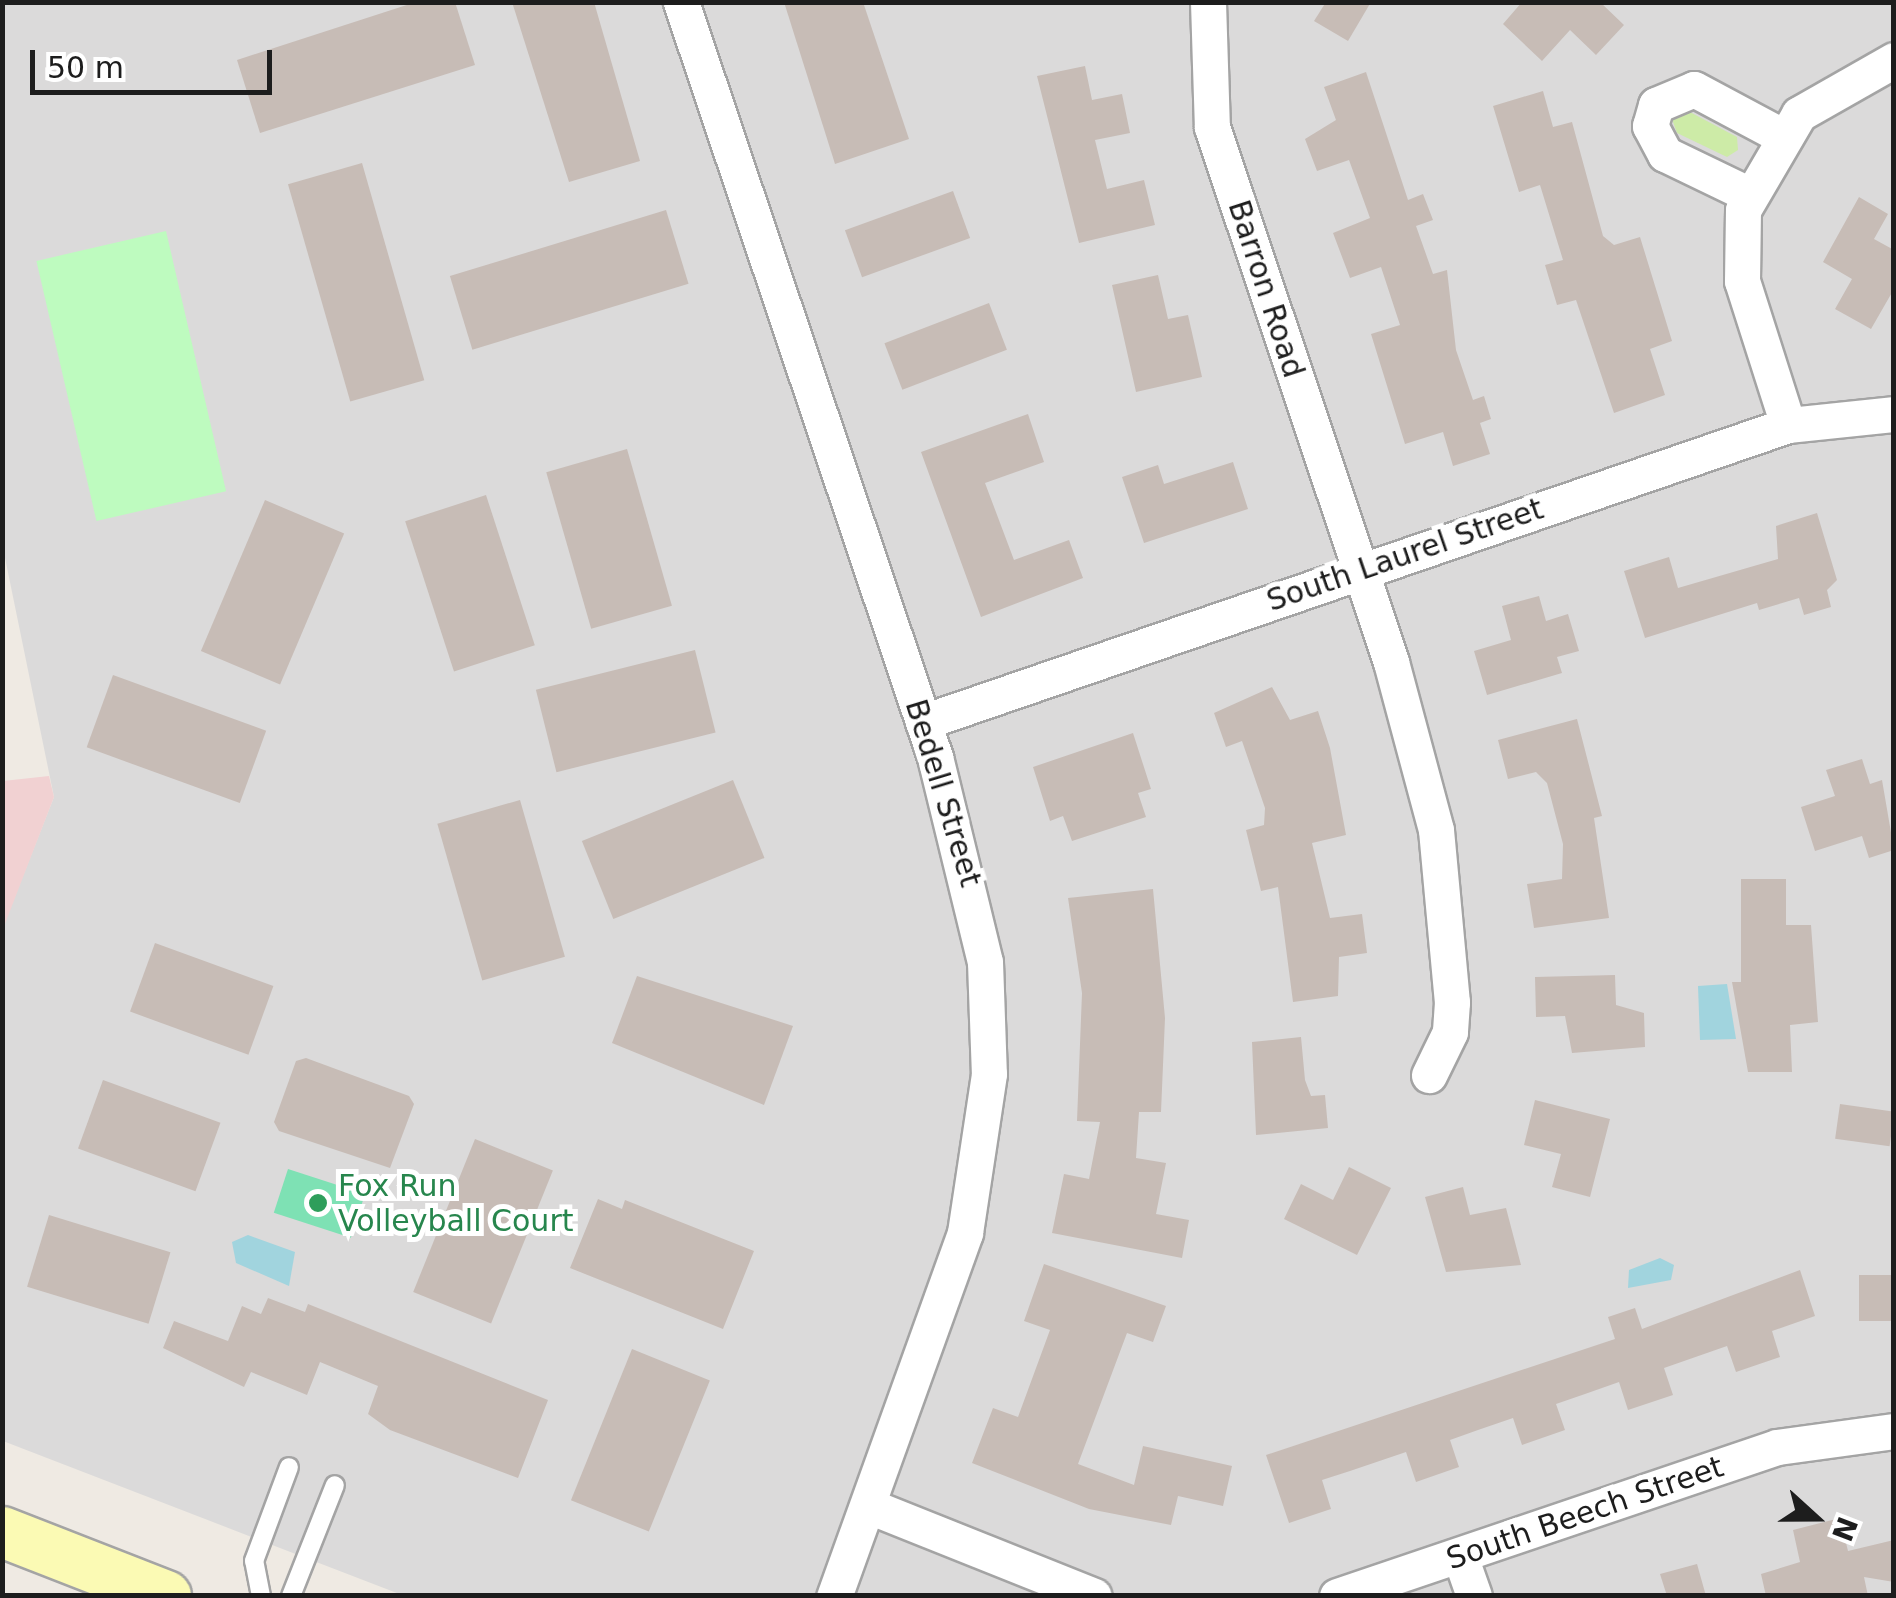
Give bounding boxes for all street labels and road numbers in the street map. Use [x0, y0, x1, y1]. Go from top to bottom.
street label: Barron Road [1220, 196, 1312, 382]
street label: South Laurel Street [1262, 491, 1548, 619]
street label: Bedell Street [897, 695, 989, 891]
street label: South Beech Street [1442, 1449, 1728, 1577]

